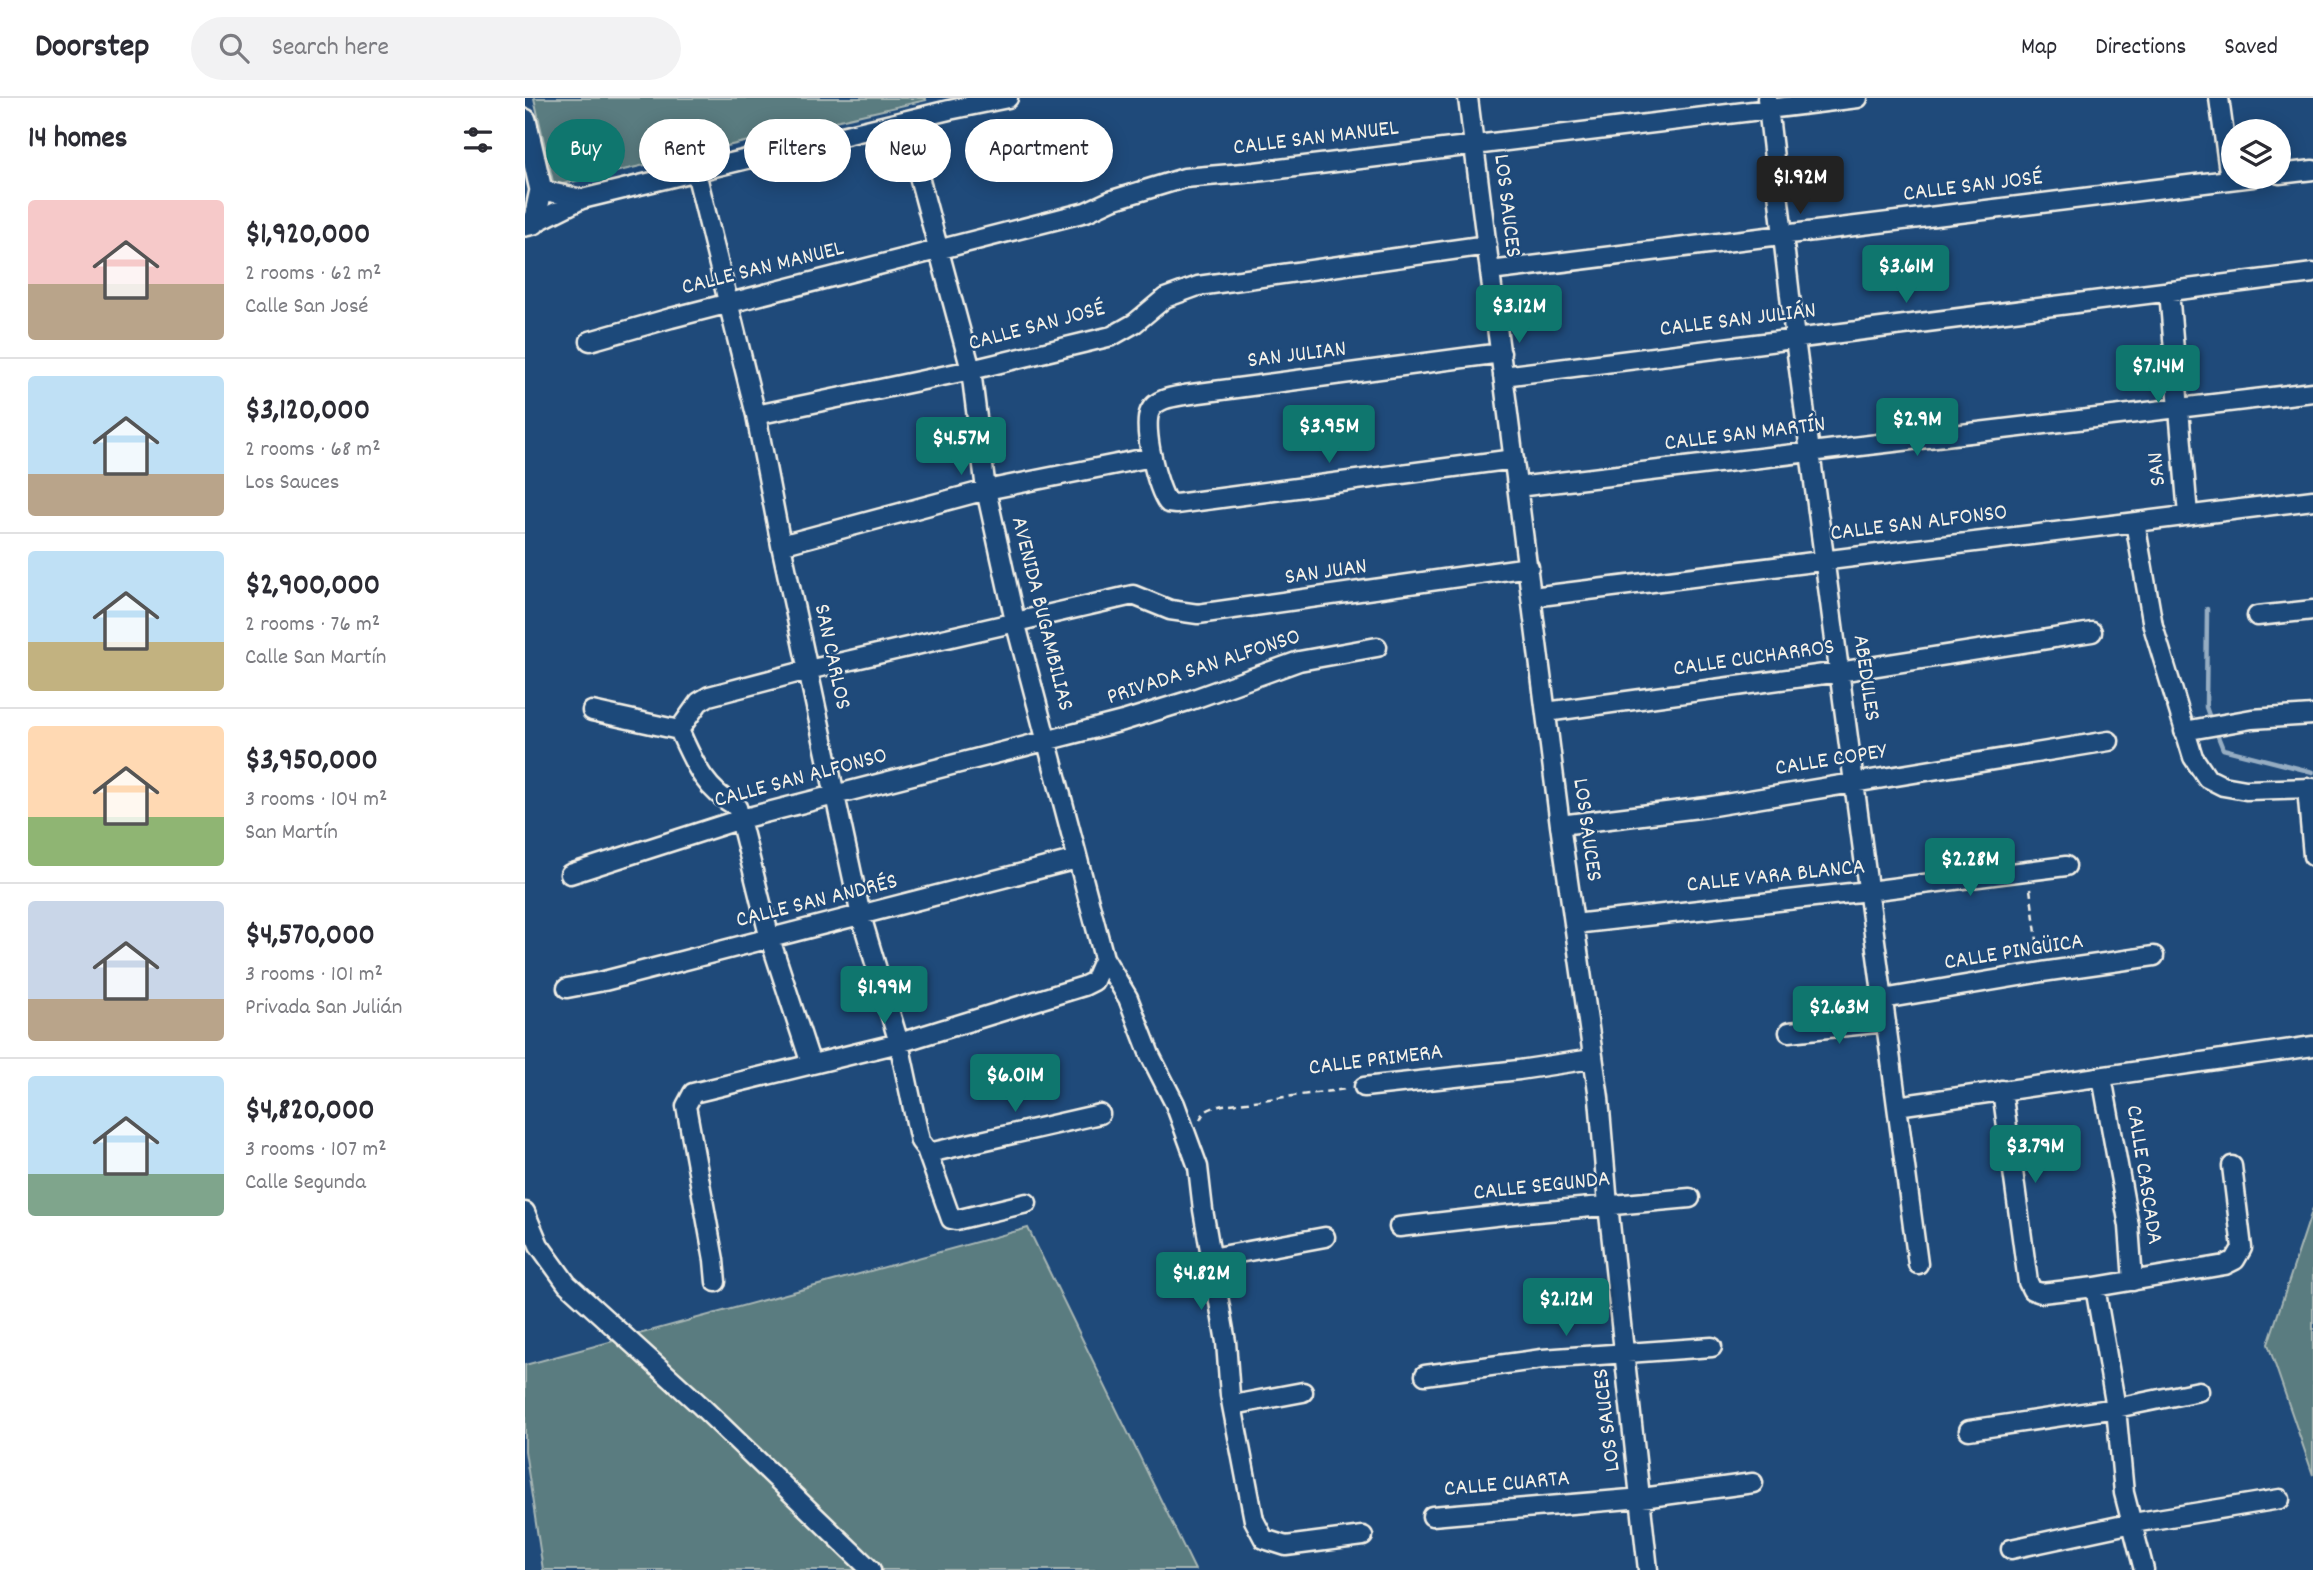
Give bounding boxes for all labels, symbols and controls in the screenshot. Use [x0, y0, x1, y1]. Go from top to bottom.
search box [191, 17, 681, 80]
text: Doorstep [35, 25, 149, 72]
icon: search [215, 29, 253, 67]
text: Search here [271, 30, 389, 67]
text: Map [2021, 31, 2057, 65]
text: Directions [2095, 31, 2186, 65]
text: Saved [2224, 31, 2278, 65]
street label: CALLE SAN MANUEL [1232, 112, 1401, 165]
text: 14 homes [28, 119, 127, 162]
chip: Buy [546, 119, 625, 182]
chip: Rent [639, 119, 730, 182]
chip: Filters [744, 119, 851, 182]
chip: New [865, 119, 951, 182]
chip: Apartment [965, 119, 1113, 182]
map controls [2221, 119, 2291, 189]
button: layers [2221, 119, 2291, 189]
icon: filters [459, 121, 497, 159]
street label: LOS SAUCES [1483, 152, 1529, 260]
pin: $1.92M [1743, 156, 1857, 216]
text: $1.92M [1773, 162, 1827, 195]
street label: CALLE SAN JOSÉ [1902, 162, 2045, 212]
text: $1,920,000 [245, 215, 370, 258]
icon: home [84, 228, 168, 312]
street label: CALLE SAN MANUEL [678, 233, 848, 305]
pin: $3.61M [1849, 246, 1963, 305]
text: $3.61M [1878, 251, 1934, 284]
text: 2 rooms · 62 m² [245, 258, 381, 291]
pin: $3.12M [1462, 286, 1576, 345]
text: Calle San José [245, 291, 369, 324]
text: $3.12M [1492, 291, 1546, 324]
street label: CALLE SAN JOSÉ [965, 293, 1109, 361]
street label: CALLE SAN JULIÁN [1658, 295, 1818, 347]
street label: SAN JULIAN [1246, 334, 1348, 378]
pin: $7.14M [2101, 345, 2215, 405]
text: $7.14M [2132, 351, 2184, 384]
text: $3,120,000 [245, 391, 370, 434]
pin: $2.9M [1868, 398, 1966, 458]
icon: home [84, 404, 168, 488]
text: $2.9M [1892, 404, 1942, 437]
pin: $3.95M [1272, 406, 1386, 465]
street label: CALLE SAN MARTÍN [1663, 409, 1827, 461]
text: $3.95M [1299, 411, 1359, 444]
pin: $4.57M [904, 418, 1018, 477]
text: $4.57M [932, 423, 990, 456]
text: 2 rooms · 68 m² [245, 434, 381, 467]
street label: SAN [2140, 450, 2176, 488]
text: Los Sauces [245, 467, 339, 500]
street label: CALLE SAN ALFONSO [1829, 497, 2009, 551]
street label: AVENIDA BUGAMBILIAS [1001, 513, 1081, 715]
street label: SAN JUAN [1283, 551, 1369, 595]
text: $2,900,000 [245, 566, 380, 609]
icon: home [84, 579, 168, 663]
street label: SAN CARLOS [804, 601, 858, 713]
text: 2 rooms · 76 m² [245, 609, 380, 642]
street label: PRIVADA SAN ALFONSO [1103, 621, 1305, 715]
street label: CALLE CUCHARROS [1671, 631, 1837, 687]
street label: ABEDULES [1843, 633, 1887, 723]
text: Calle San Martín [245, 642, 386, 675]
street label: CALLE COPEY [1773, 736, 1890, 786]
street label: CALLE SAN ALFONSO [711, 740, 891, 818]
text: $3,950,000 [245, 741, 378, 784]
icon: home [84, 754, 168, 838]
street label: LOS SAUCES [1562, 776, 1610, 884]
text: 3 rooms · 104 m² [245, 784, 387, 817]
text: San Martín [245, 817, 338, 850]
pin: $2.28M [1913, 838, 2027, 898]
text: $2.28M [1941, 844, 1999, 877]
street label: CALLE VARA BLANCA [1685, 851, 1867, 903]
street label: CALLE SAN ANDRÉS [733, 866, 901, 938]
text: $4,570,000 [245, 916, 375, 959]
street label: CALLE PINGÜICA [1942, 926, 2086, 980]
icon: home [84, 929, 168, 1013]
text: 3 rooms · 101 m² [245, 959, 383, 992]
pin: $1.99M [827, 967, 941, 1026]
text: $1.99M [856, 972, 912, 1005]
pin: $2.63M [1782, 986, 1896, 1046]
text: Privada San Julián [245, 992, 402, 1025]
text: $2.63M [1809, 992, 1869, 1025]
street label: CALLE PRIMERA [1307, 1036, 1445, 1086]
pin: $6.01M [958, 1054, 1072, 1114]
text: $6.01M [986, 1060, 1044, 1093]
text: $4,820,000 [245, 1091, 375, 1134]
street label: CALLE CASCADA [2116, 1103, 2170, 1247]
icon: home [84, 1104, 168, 1188]
pin: $3.79M [1978, 1126, 2092, 1185]
text: $3.79M [2006, 1131, 2064, 1164]
text: 3 rooms · 107 m² [245, 1134, 387, 1167]
street label: CALLE SEGUNDA [1472, 1163, 1612, 1211]
text: Calle Segunda [245, 1167, 366, 1200]
pin: $4.82M [1144, 1252, 1258, 1312]
text: $4.82M [1172, 1258, 1230, 1291]
pin: $2.12M [1509, 1278, 1623, 1338]
text: $2.12M [1539, 1284, 1593, 1317]
street label: LOS SAUCES [1585, 1366, 1631, 1474]
street label: CALLE CUARTA [1443, 1463, 1571, 1507]

